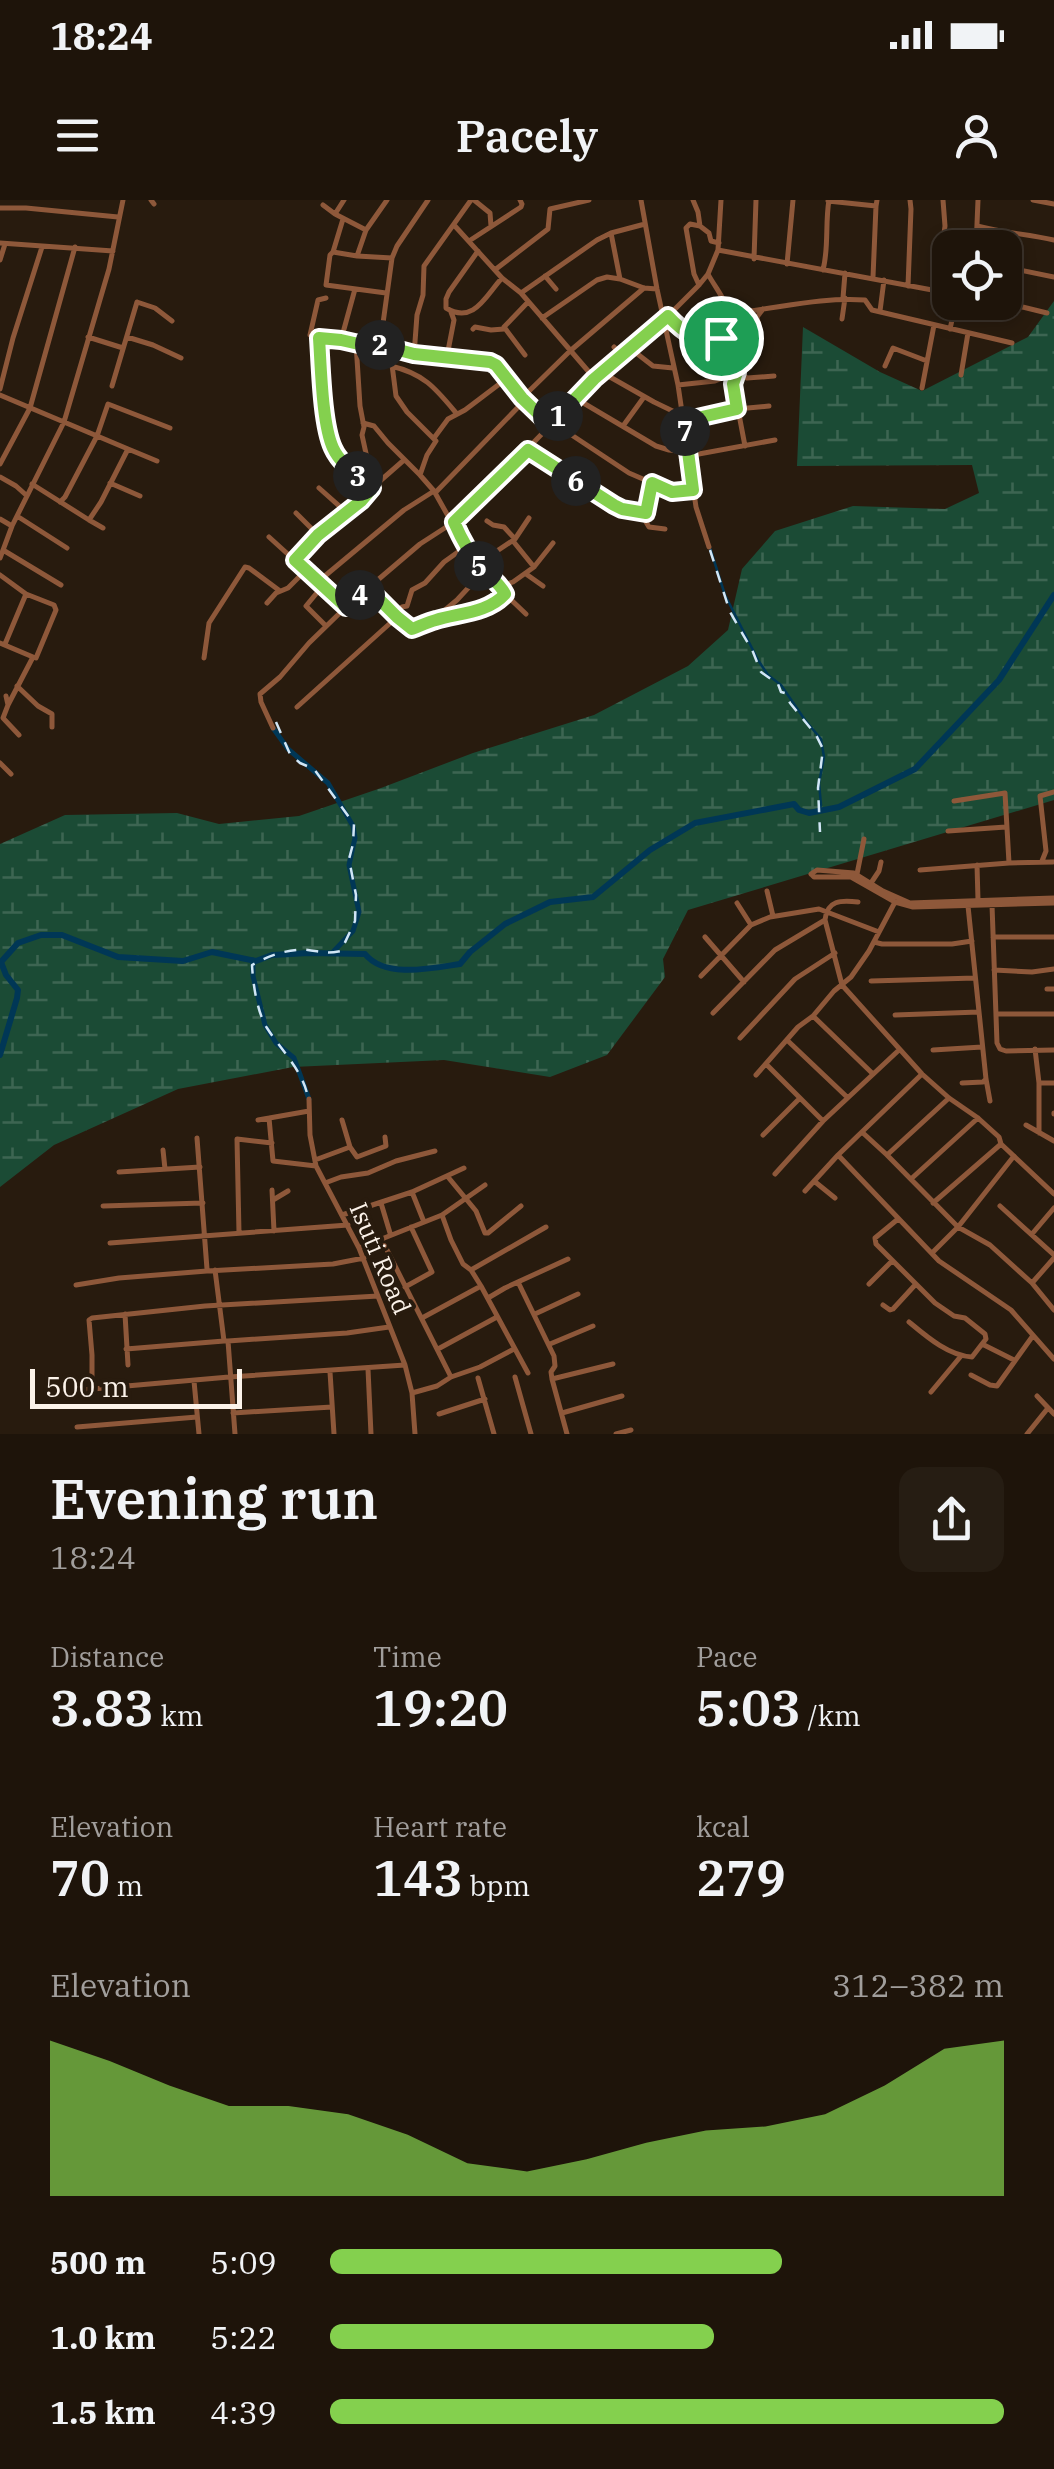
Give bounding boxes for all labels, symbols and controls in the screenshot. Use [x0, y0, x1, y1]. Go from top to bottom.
text: 18:24 [50, 11, 153, 60]
text: Pacely [456, 106, 598, 164]
icon: menu [50, 108, 105, 163]
icon: person [949, 108, 1004, 163]
map controls [932, 230, 1022, 320]
button: locate [932, 230, 1022, 320]
pin [679, 296, 764, 381]
icon: arrive [694, 311, 749, 366]
pin: 2 [355, 320, 405, 370]
text: 2 [372, 326, 388, 363]
pin: 1 [533, 391, 583, 441]
text: 1 [550, 397, 566, 434]
pin: 7 [660, 406, 710, 456]
text: 7 [677, 412, 693, 449]
pin: 3 [333, 451, 383, 501]
pin: 6 [551, 456, 601, 506]
text: 3 [350, 457, 366, 494]
text: 6 [568, 462, 584, 499]
pin: 5 [454, 541, 504, 591]
text: 5 [471, 547, 487, 584]
pin: 4 [335, 570, 385, 620]
text: 4 [352, 576, 368, 613]
street label: Isuti Road [343, 1197, 419, 1319]
scale bar [30, 1364, 242, 1408]
text: 500 m [45, 1368, 129, 1405]
text: Evening run [50, 1463, 378, 1534]
button: share [899, 1467, 1004, 1572]
text: 18:24 [50, 1536, 136, 1578]
text: Distance [50, 1638, 164, 1675]
text: Time [373, 1638, 442, 1675]
text: Pace [696, 1638, 758, 1675]
text: 3.83 [50, 1675, 154, 1740]
text: 19:20 [373, 1675, 508, 1740]
text: 5:03 [696, 1675, 801, 1740]
text: km [154, 1697, 203, 1734]
text: /km [801, 1697, 861, 1734]
text: Elevation [50, 1808, 173, 1845]
text: Heart rate [373, 1808, 507, 1845]
text: kcal [696, 1808, 750, 1845]
text: 70 [50, 1845, 110, 1910]
text: 143 [373, 1845, 463, 1910]
text: 279 [696, 1845, 786, 1910]
text: m [110, 1867, 143, 1904]
text: bpm [463, 1867, 530, 1904]
text: Elevation [50, 1964, 191, 2006]
text: 312–382 m [832, 1964, 1004, 2006]
text: 500 m [50, 2241, 146, 2283]
text: 5:09 [210, 2241, 277, 2283]
text: 1.0 km [50, 2316, 156, 2358]
text: 5:22 [210, 2316, 277, 2358]
text: 1.5 km [50, 2391, 156, 2433]
text: 4:39 [210, 2391, 277, 2433]

